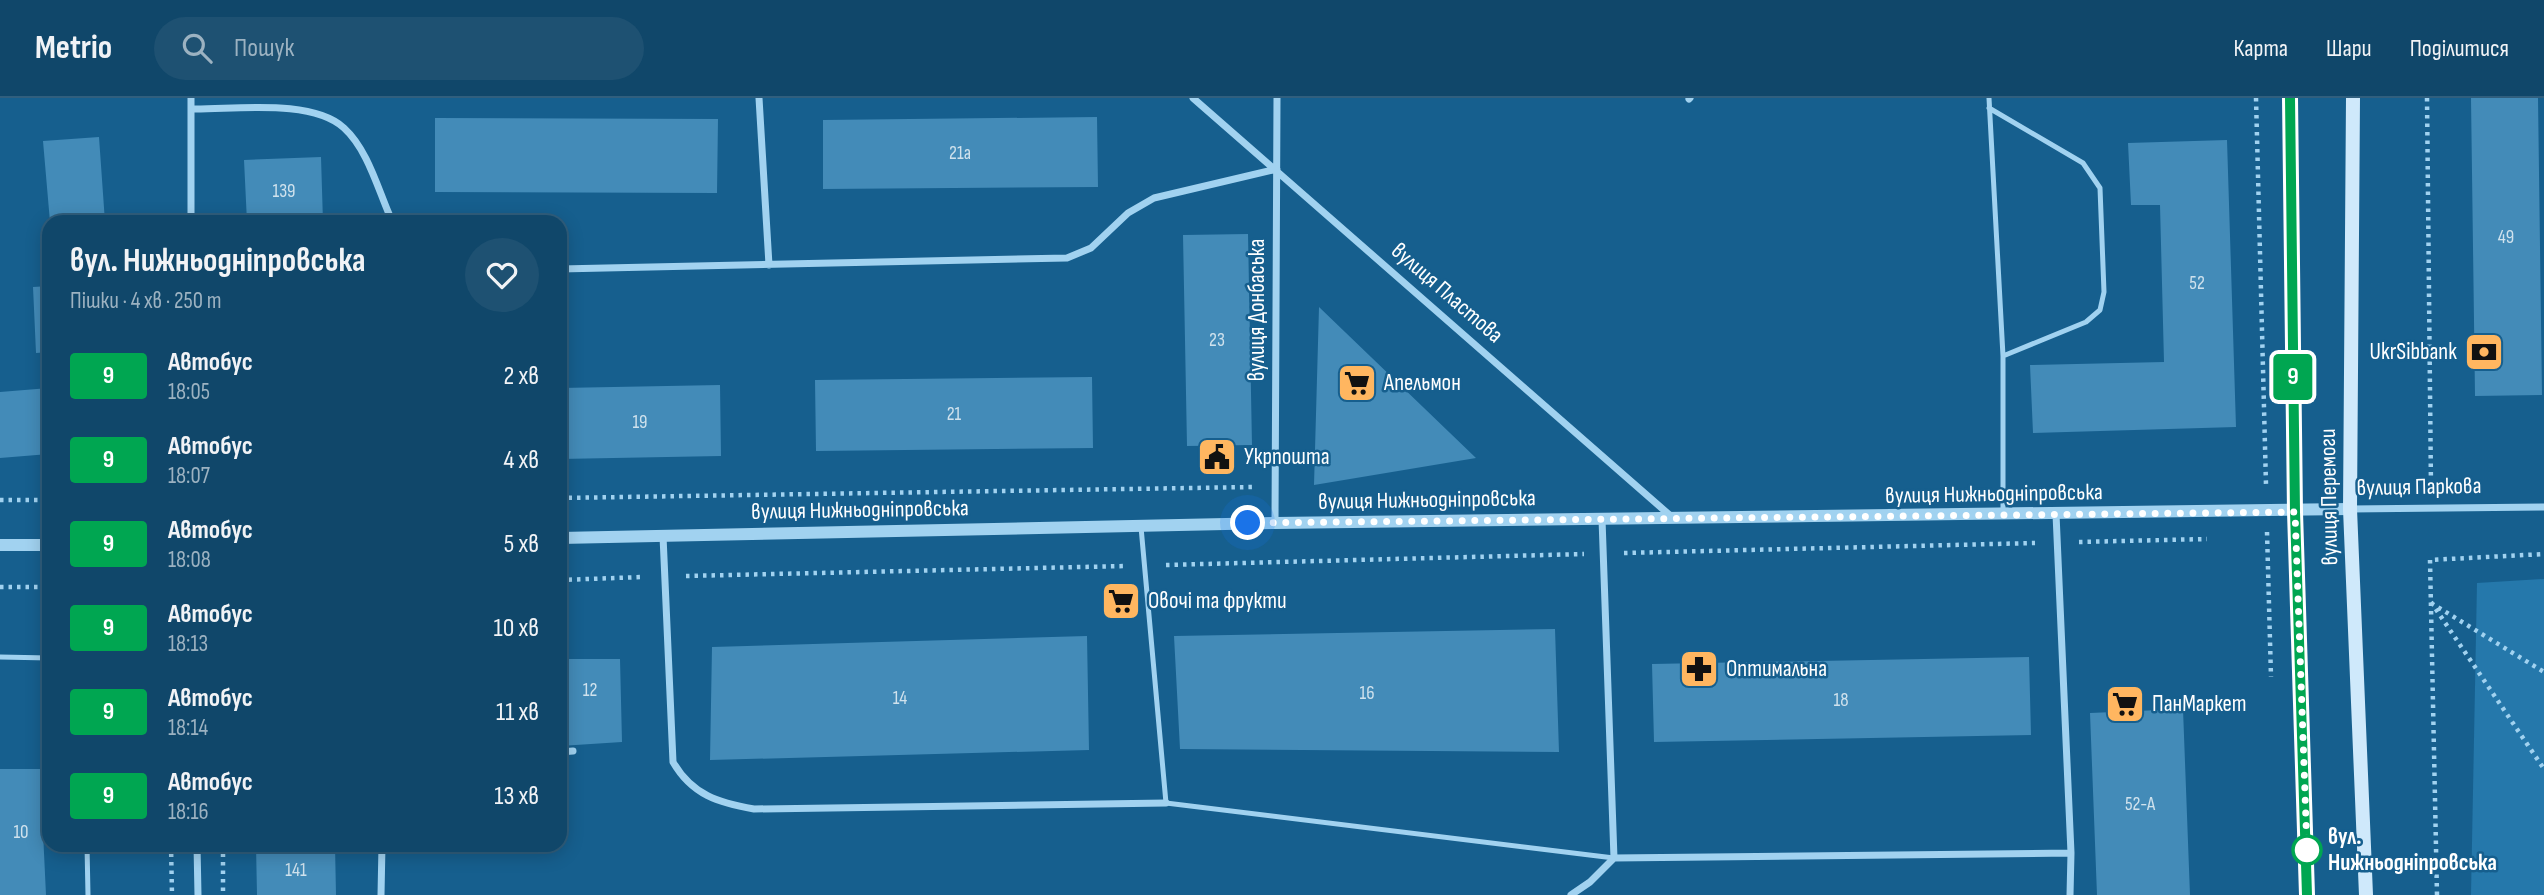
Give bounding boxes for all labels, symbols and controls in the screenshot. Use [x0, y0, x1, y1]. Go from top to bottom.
search box [154, 17, 644, 80]
text: Metrio [35, 28, 112, 68]
icon: search [178, 29, 216, 67]
text: Пошук [234, 33, 294, 64]
text: Карта [2233, 34, 2288, 63]
text: Шари [2326, 34, 2372, 63]
text: Поділитися [2410, 34, 2509, 63]
house number: 21а [949, 142, 971, 165]
house number: 139 [272, 180, 296, 203]
house number: 49 [2498, 226, 2514, 249]
street label: вулиця Пластова [1385, 237, 1509, 349]
button: heart [465, 238, 539, 312]
street label: вулиця Донбаська [1243, 239, 1271, 381]
text: вул. Нижньодніпровська [70, 241, 366, 281]
house number: 52 [2189, 272, 2205, 295]
text: Пішки · 4 хв · 250 m [70, 287, 221, 315]
house number: 23 [1209, 329, 1225, 352]
bank icon: UkrSibbank [2463, 331, 2505, 373]
place label: UkrSibbank [2370, 338, 2457, 366]
text: Автобус [168, 347, 253, 378]
line badge: 9 [2270, 354, 2316, 400]
text: 9 [103, 361, 114, 390]
text: 2 хв [504, 361, 539, 392]
supermarket icon: Апельмон [1336, 362, 1378, 404]
text: 9 [2287, 362, 2299, 391]
place label: Апельмон [1383, 369, 1461, 397]
text: 18:05 [168, 378, 210, 406]
house number: 21 [947, 403, 962, 426]
house number: 19 [632, 411, 648, 434]
street label: вулиця Перемоги [2314, 428, 2344, 566]
text: Автобус [168, 431, 253, 462]
public building icon: Укрпошта [1196, 436, 1238, 478]
place label: Укрпошта [1244, 443, 1330, 471]
text: 9 [103, 445, 114, 474]
text: 4 хв [503, 445, 539, 476]
text: 18:07 [168, 462, 210, 490]
street label: вулиця Паркова [2356, 472, 2482, 502]
street label: вулиця Нижньодніпровська [1885, 478, 2103, 510]
street label: вулиця Нижньодніпровська [1318, 484, 1536, 516]
street label: вулиця Нижньодніпровська [751, 494, 969, 526]
your location [1230, 505, 1265, 540]
text: Автобус [168, 515, 253, 546]
text: 9 [103, 529, 114, 558]
text: 5 хв [504, 529, 539, 560]
text: 18:08 [168, 546, 211, 574]
supermarket icon: Овочі та фрукти [1100, 580, 1142, 622]
place label: Овочі та фрукти [1148, 587, 1287, 615]
text: Автобус [168, 599, 253, 630]
text: 9 [103, 613, 114, 642]
text: 10 хв [494, 613, 539, 644]
text: 18:13 [168, 630, 208, 658]
pharmacy icon: Оптимальна [1678, 648, 1720, 690]
place label: Оптимальна [1726, 655, 1827, 683]
house number: 12 [583, 679, 597, 702]
house number: 16 [1360, 682, 1374, 705]
text: Автобус [168, 683, 253, 714]
supermarket icon: ПанМаркет [2104, 683, 2146, 725]
house number: 14 [893, 687, 907, 710]
house number: 18 [1834, 689, 1848, 712]
place label: ПанМаркет [2152, 690, 2247, 718]
text: 9 [103, 697, 114, 726]
text: 11 хв [496, 697, 539, 728]
text: 18:14 [168, 714, 208, 742]
text: Автобус [168, 767, 253, 798]
text: 9 [103, 781, 114, 810]
text: 13 хв [494, 781, 539, 812]
house number: 52-А [2125, 793, 2156, 816]
text: 18:16 [168, 798, 209, 826]
house number: 10 [13, 821, 29, 844]
place label: вул. Нижньодніпровська [2328, 823, 2497, 877]
marker: вул. Нижньодніпровська [2292, 835, 2322, 865]
house number: 141 [285, 859, 307, 882]

